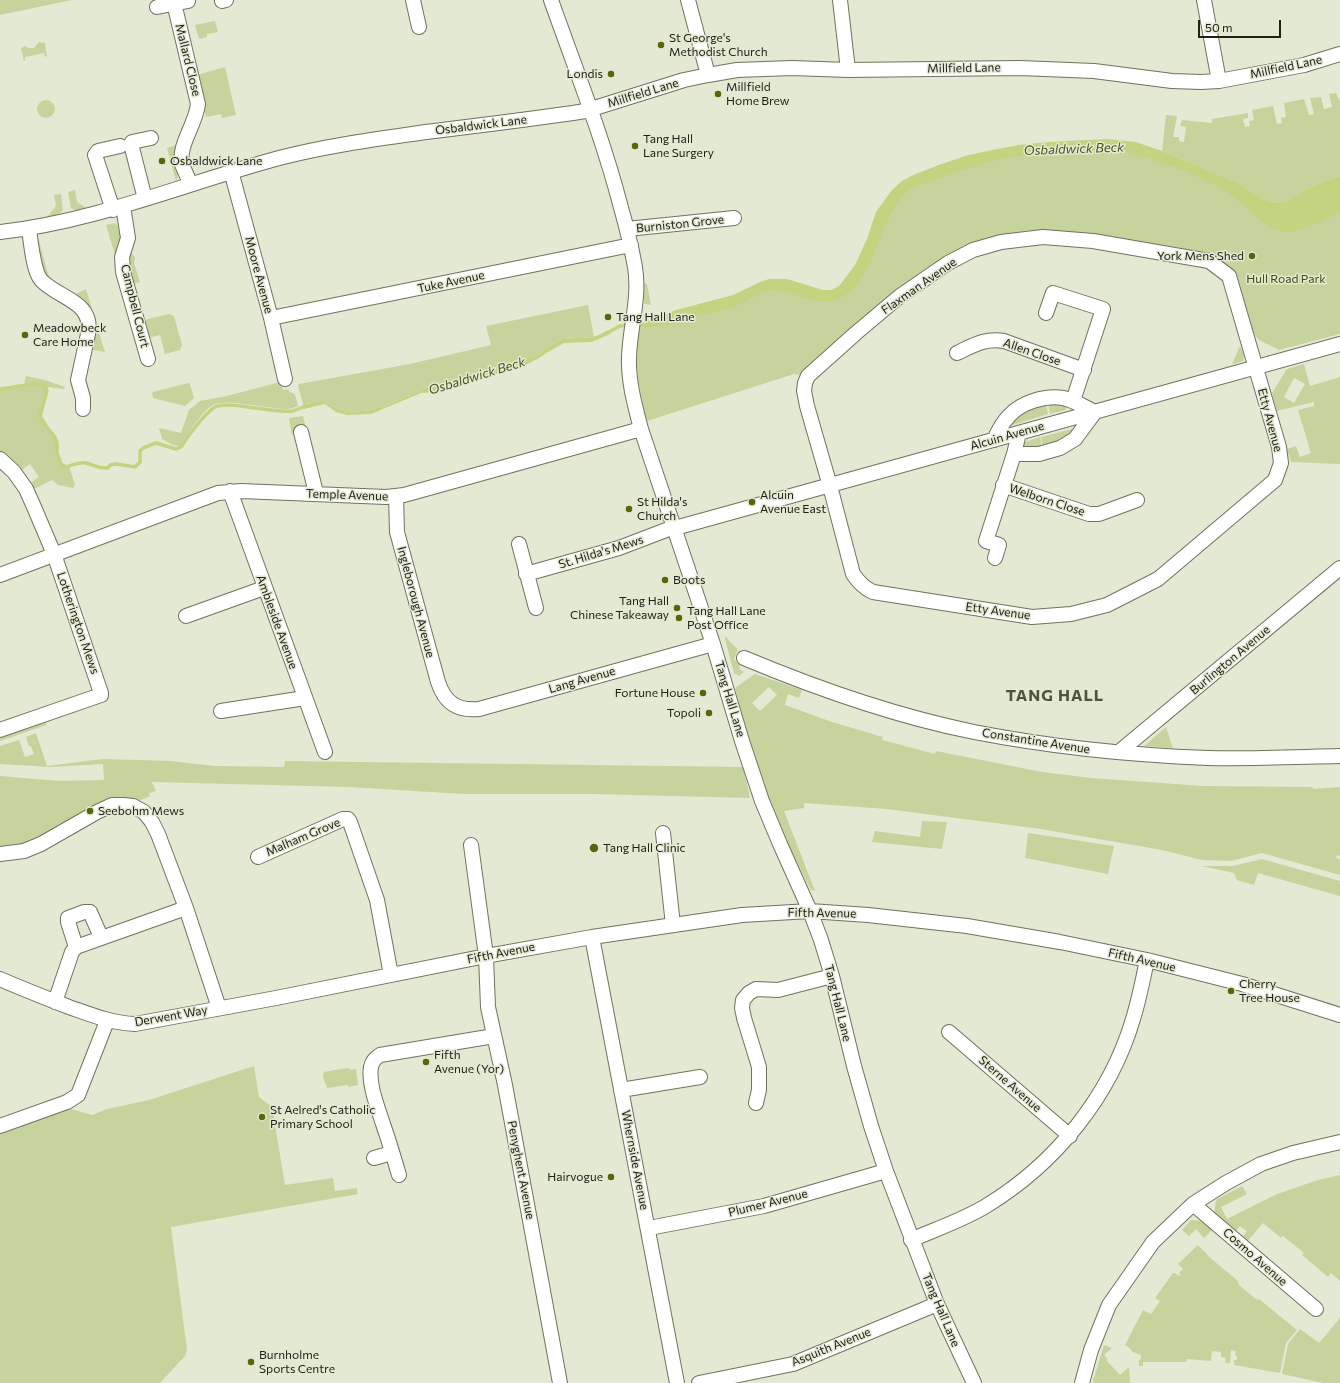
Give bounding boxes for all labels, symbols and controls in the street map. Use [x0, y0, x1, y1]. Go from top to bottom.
scale bar [1200, 12, 1283, 38]
text: 50 m [1205, 20, 1233, 34]
street label: Mallard Close [172, 22, 204, 98]
place label: St George's Methodist Church [669, 31, 768, 59]
marker: St George's Methodist Church [656, 40, 666, 50]
street label: Millfield Lane [1249, 52, 1323, 82]
street label: Millfield Lane [927, 60, 1001, 76]
place label: Londis [567, 67, 603, 81]
marker: Londis [606, 69, 616, 79]
street label: Millfield Lane [606, 75, 680, 111]
place label: Millfield Home Brew [726, 80, 789, 108]
marker: Millfield Home Brew [713, 89, 723, 99]
street label: Osbaldwick Lane [434, 112, 528, 138]
place label: Tang Hall Lane Surgery [643, 132, 714, 160]
water label: Osbaldwick Beck [1024, 139, 1124, 159]
marker: Tang Hall Lane Surgery [630, 141, 640, 151]
place label: Osbaldwick Lane [170, 154, 262, 168]
marker: Osbaldwick Lane [157, 156, 167, 166]
street label: Burniston Grove [635, 212, 725, 236]
street label: Moore Avenue [242, 235, 276, 315]
place label: York Mens Shed [1157, 249, 1244, 263]
marker: York Mens Shed [1247, 251, 1257, 261]
street label: Flaxman Avenue [879, 255, 959, 317]
street label: Campbell Court [118, 263, 152, 349]
street label: Tuke Avenue [416, 268, 486, 296]
park label: Hull Road Park [1246, 272, 1326, 286]
place label: Tang Hall Lane [616, 310, 695, 324]
marker: Tang Hall Lane [603, 312, 613, 322]
place label: Meadowbeck Care Home [33, 321, 106, 349]
marker: Meadowbeck Care Home [20, 330, 30, 340]
street label: Allen Close [1001, 335, 1063, 369]
water label: Osbaldwick Beck [427, 354, 527, 398]
street label: Etty Avenue [1255, 387, 1285, 453]
street label: Alcuin Avenue [968, 419, 1046, 453]
street label: Welborn Close [1007, 481, 1087, 519]
street label: Temple Avenue [306, 486, 388, 504]
place label: Alcuin Avenue East [760, 488, 826, 516]
place label: St Hilda's Church [637, 495, 687, 523]
marker: Alcuin Avenue East [747, 497, 757, 507]
marker: St Hilda's Church [624, 504, 634, 514]
street label: St. Hilda's Mews [557, 532, 645, 572]
street label: Ingleborough Avenue [394, 545, 438, 659]
street label: Lotherington Mews [54, 570, 102, 676]
street label: Ambleside Avenue [253, 573, 301, 671]
place label: Boots [673, 573, 705, 587]
marker: Boots [660, 575, 670, 585]
place label: Tang Hall Chinese Takeaway [570, 594, 669, 622]
street label: Etty Avenue [965, 599, 1031, 623]
marker: Tang Hall Chinese Takeaway [672, 603, 682, 613]
place label: Tang Hall Lane Post Office [687, 604, 766, 632]
marker: Tang Hall Lane Post Office [674, 613, 684, 623]
street label: Burlington Avenue [1187, 622, 1273, 698]
street label: Tang Hall Lane [712, 659, 748, 739]
street label: Lang Avenue [547, 664, 617, 696]
place label: Fortune House [615, 686, 695, 700]
district label: TANG HALL [1006, 686, 1104, 706]
marker: Fortune House [698, 688, 708, 698]
place label: Topoli [667, 706, 701, 720]
marker: Topoli [704, 708, 714, 718]
street label: Constantine Avenue [981, 725, 1091, 757]
place label: Seebohm Mews [98, 804, 184, 818]
marker: Seebohm Mews [85, 806, 95, 816]
street label: Malham Grove [264, 815, 342, 859]
place label: Tang Hall Clinic [603, 841, 686, 855]
marker: Tang Hall Clinic [588, 842, 600, 854]
street label: Fifth Avenue [787, 905, 857, 921]
street label: Fifth Avenue [466, 939, 536, 967]
street label: Fifth Avenue [1107, 945, 1177, 975]
street label: Tang Hall Lane [822, 963, 854, 1043]
place label: Cherry Tree House [1239, 977, 1300, 1005]
marker: Cherry Tree House [1226, 986, 1236, 996]
street label: Derwent Way [133, 1003, 209, 1029]
place label: Fifth Avenue (Yor) [434, 1048, 504, 1076]
street label: Sterne Avenue [976, 1053, 1044, 1115]
marker: Fifth Avenue (Yor) [421, 1057, 431, 1067]
place label: St Aelred's Catholic Primary School [270, 1103, 375, 1131]
street label: Whernside Avenue [618, 1109, 652, 1211]
marker: St Aelred's Catholic Primary School [257, 1112, 267, 1122]
street label: Penyghent Avenue [504, 1119, 538, 1221]
place label: Hairvogue [547, 1170, 603, 1184]
marker: Hairvogue [606, 1172, 616, 1182]
street label: Plumer Avenue [727, 1186, 809, 1220]
street label: Cosmo Avenue [1220, 1225, 1290, 1289]
street label: Tang Hall Lane [919, 1271, 963, 1349]
street label: Asquith Avenue [789, 1324, 873, 1370]
place label: Burnholme Sports Centre [259, 1348, 335, 1376]
marker: Burnholme Sports Centre [246, 1357, 256, 1367]

